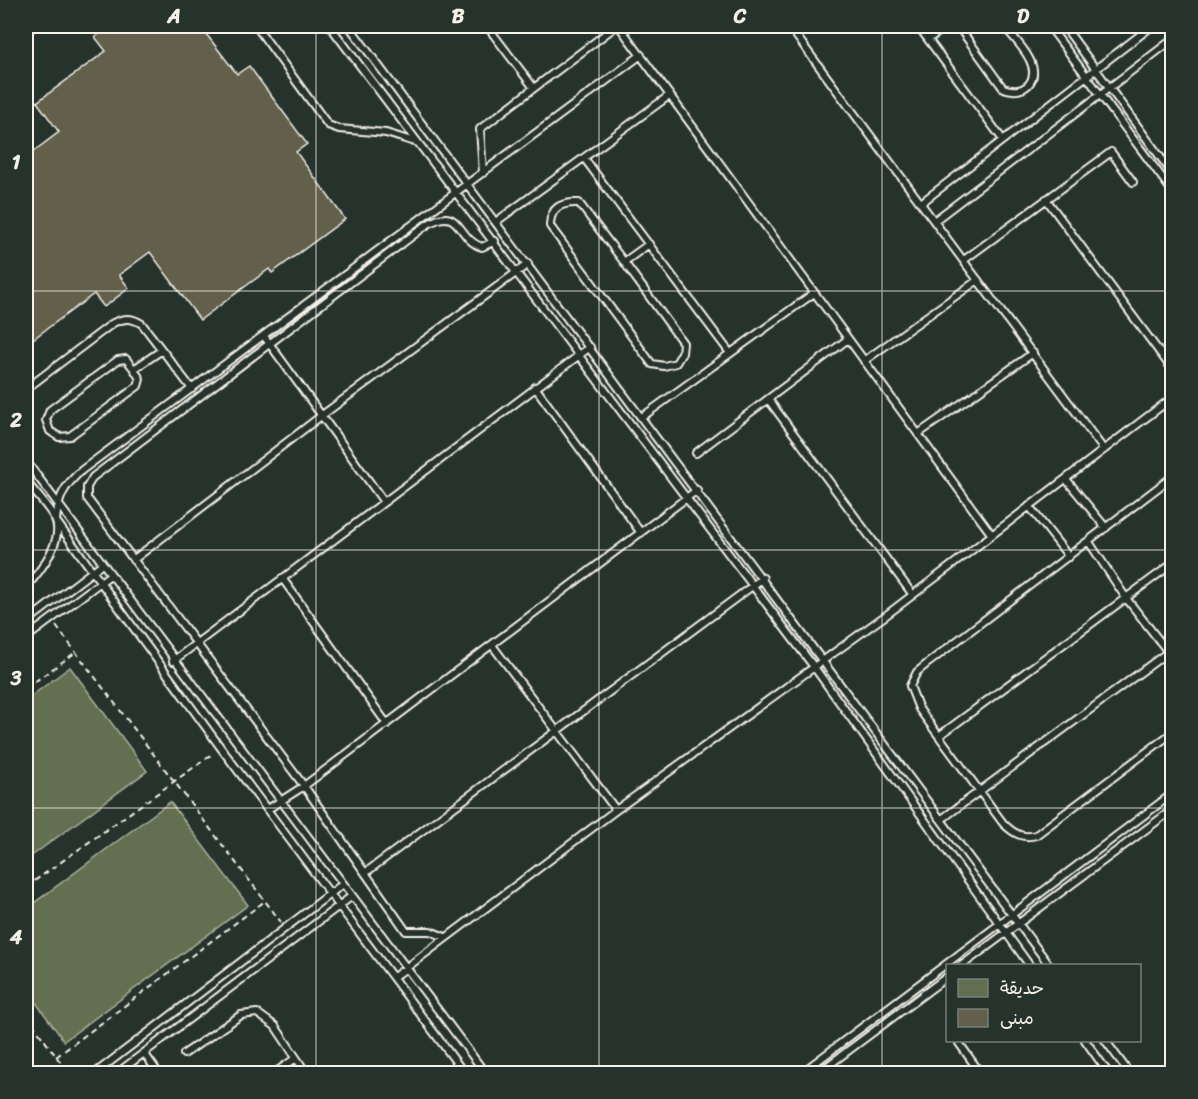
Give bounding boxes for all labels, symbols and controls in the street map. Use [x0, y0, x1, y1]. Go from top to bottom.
text: A [166, 0, 181, 34]
text: B [452, 0, 465, 34]
text: C [733, 0, 747, 34]
text: D [1017, 0, 1030, 34]
text: 1 [12, 145, 21, 180]
text: 2 [9, 403, 22, 438]
text: 3 [10, 661, 22, 696]
text: 4 [9, 920, 23, 955]
legend [946, 964, 1141, 1042]
text: حديقة [1000, 972, 1044, 1004]
text: مبنى [1000, 1002, 1034, 1034]

